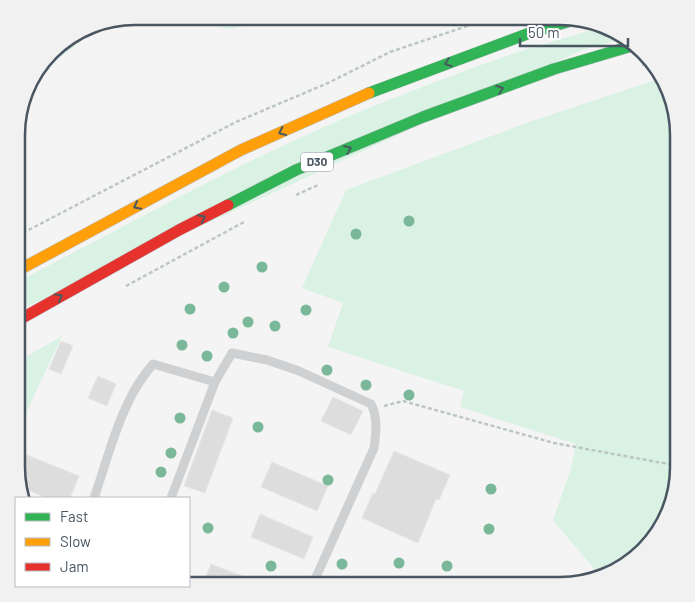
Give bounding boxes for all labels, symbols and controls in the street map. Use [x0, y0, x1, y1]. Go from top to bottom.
scale bar [520, 15, 628, 47]
text: 50 m [528, 23, 560, 41]
one-way arrow [444, 57, 453, 67]
one-way arrow [495, 85, 503, 95]
one-way arrow [278, 126, 287, 136]
one-way arrow [343, 144, 352, 155]
road number: D30 [301, 152, 333, 172]
one-way arrow [134, 200, 143, 210]
one-way arrow [196, 214, 205, 224]
one-way arrow [54, 293, 63, 303]
legend [15, 497, 190, 587]
text: Fast [60, 507, 88, 525]
text: Slow [60, 532, 91, 550]
text: Jam [60, 557, 89, 575]

